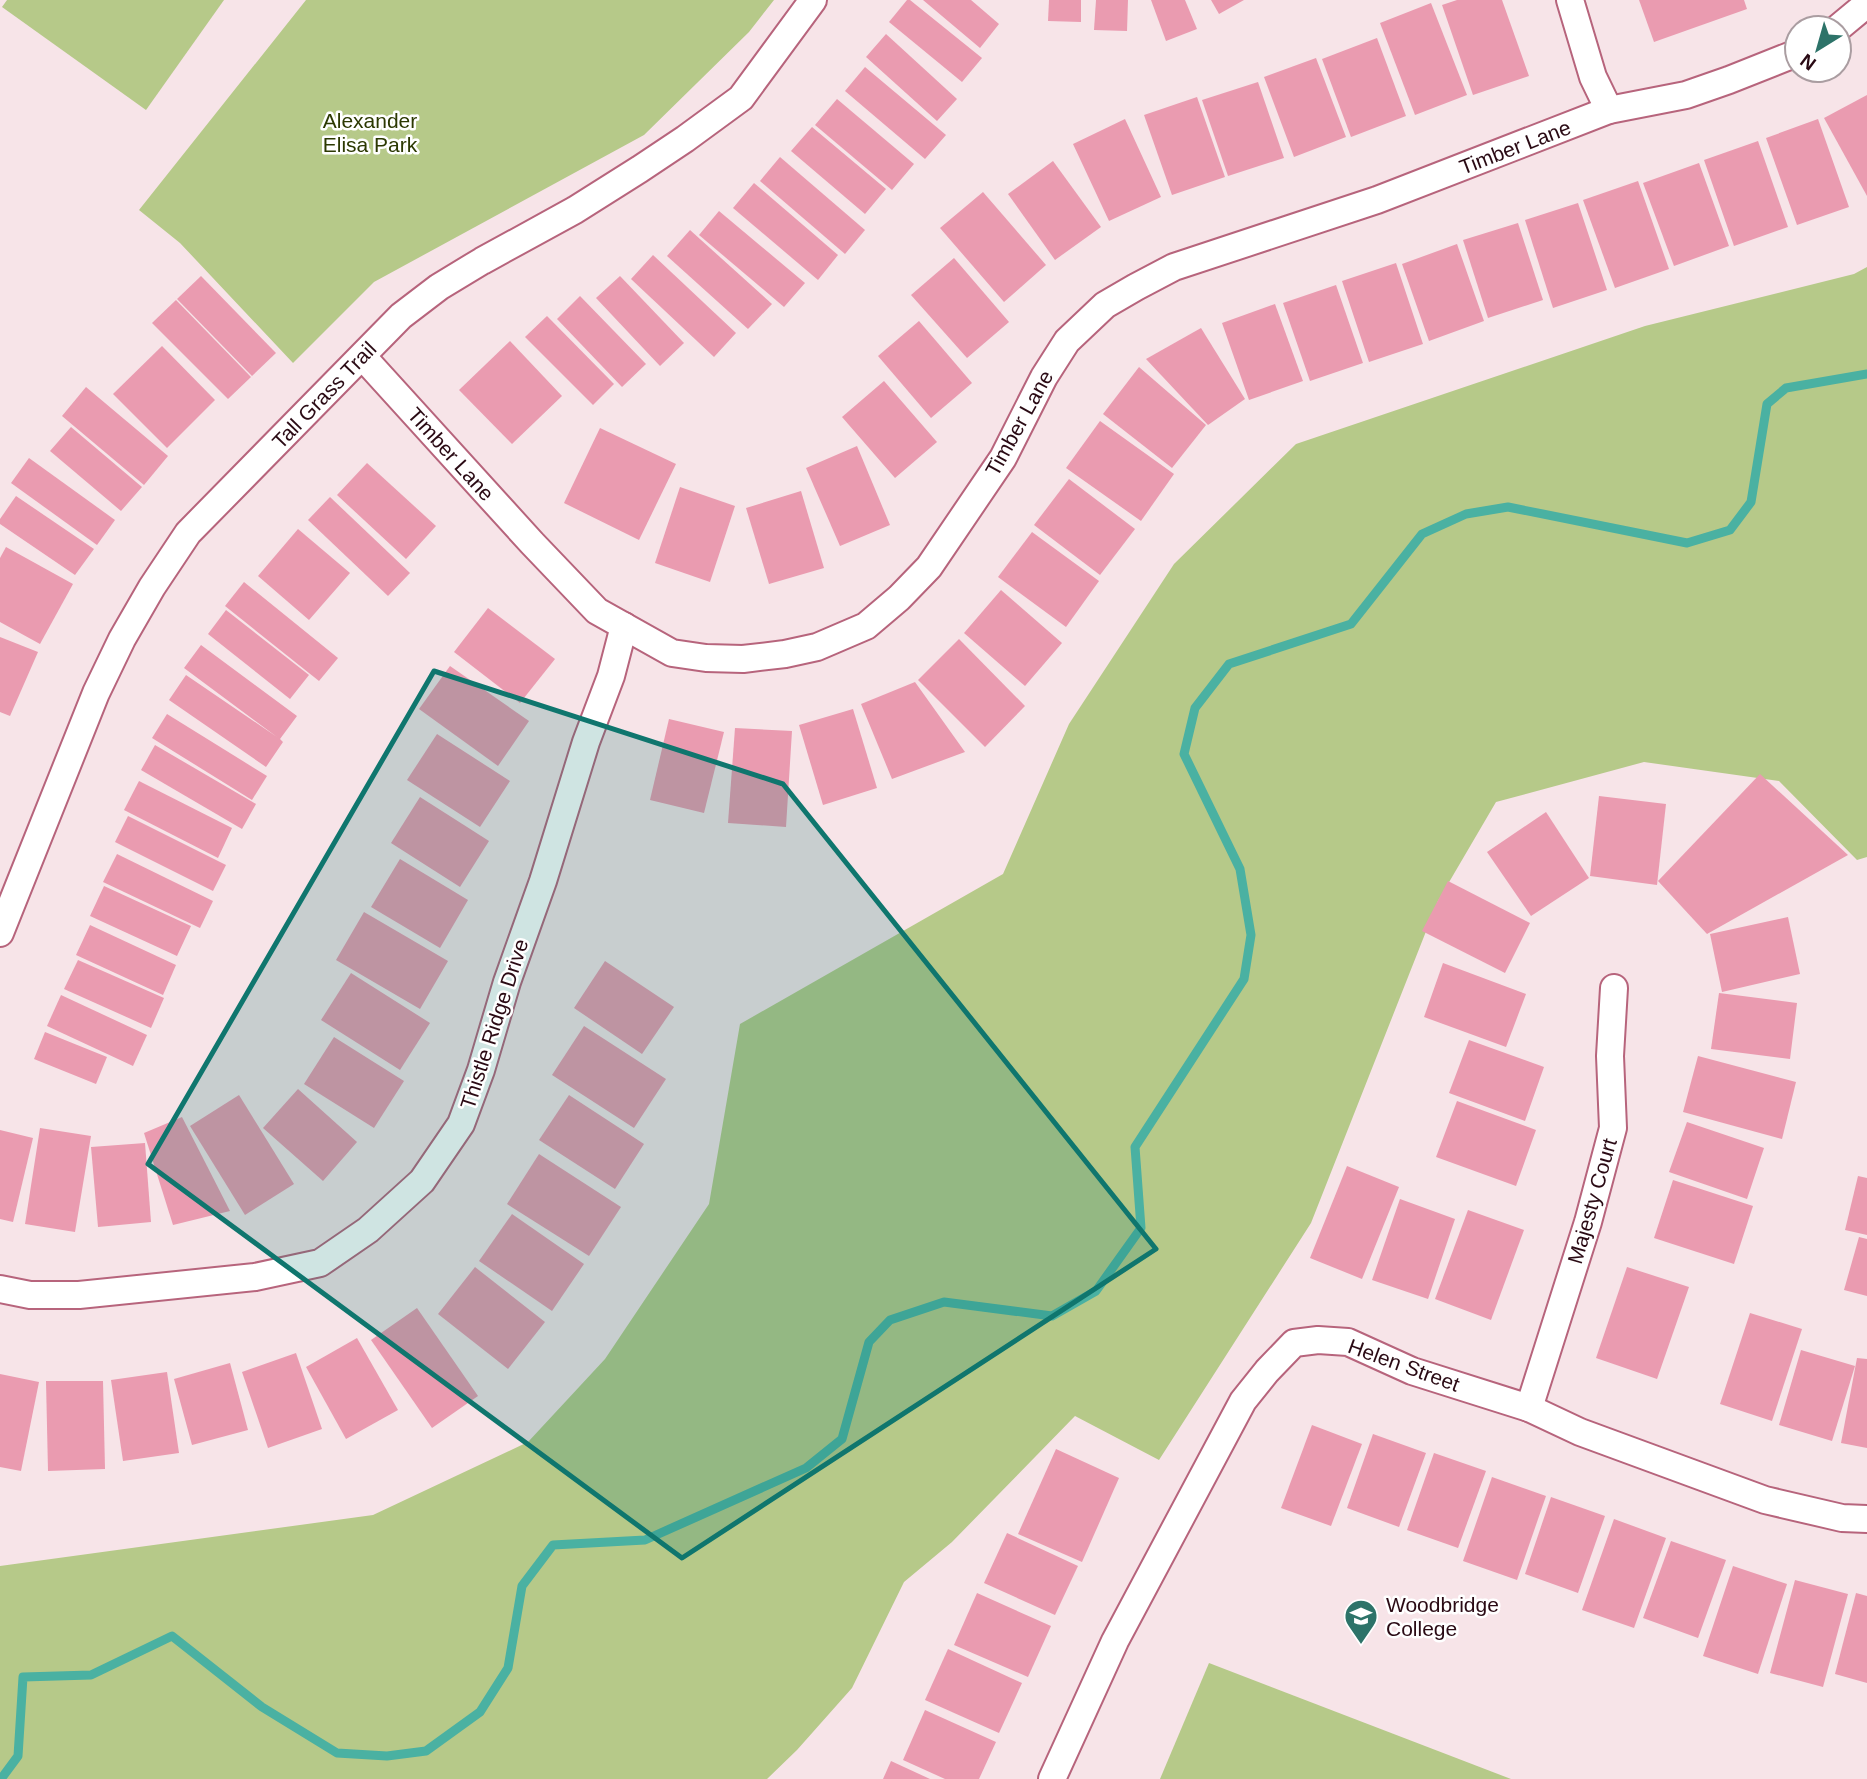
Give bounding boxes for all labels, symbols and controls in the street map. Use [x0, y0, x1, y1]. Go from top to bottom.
north arrow [1783, 14, 1853, 84]
text: N [1796, 50, 1820, 75]
park label: Alexander Elisa Park [323, 109, 418, 156]
street label: Timber Lane [1456, 115, 1574, 179]
street label: Tall Grass Trail [267, 337, 381, 453]
street label: Timber Lane [981, 366, 1057, 480]
street label: Timber Lane [403, 403, 499, 505]
street label: Thistle Ridge Drive [456, 936, 532, 1112]
street label: Majesty Court [1563, 1135, 1621, 1266]
street label: Helen Street [1345, 1334, 1463, 1396]
place label: Woodbridge College [1386, 1593, 1499, 1640]
school or university icon: Woodbridge College [1342, 1597, 1380, 1646]

